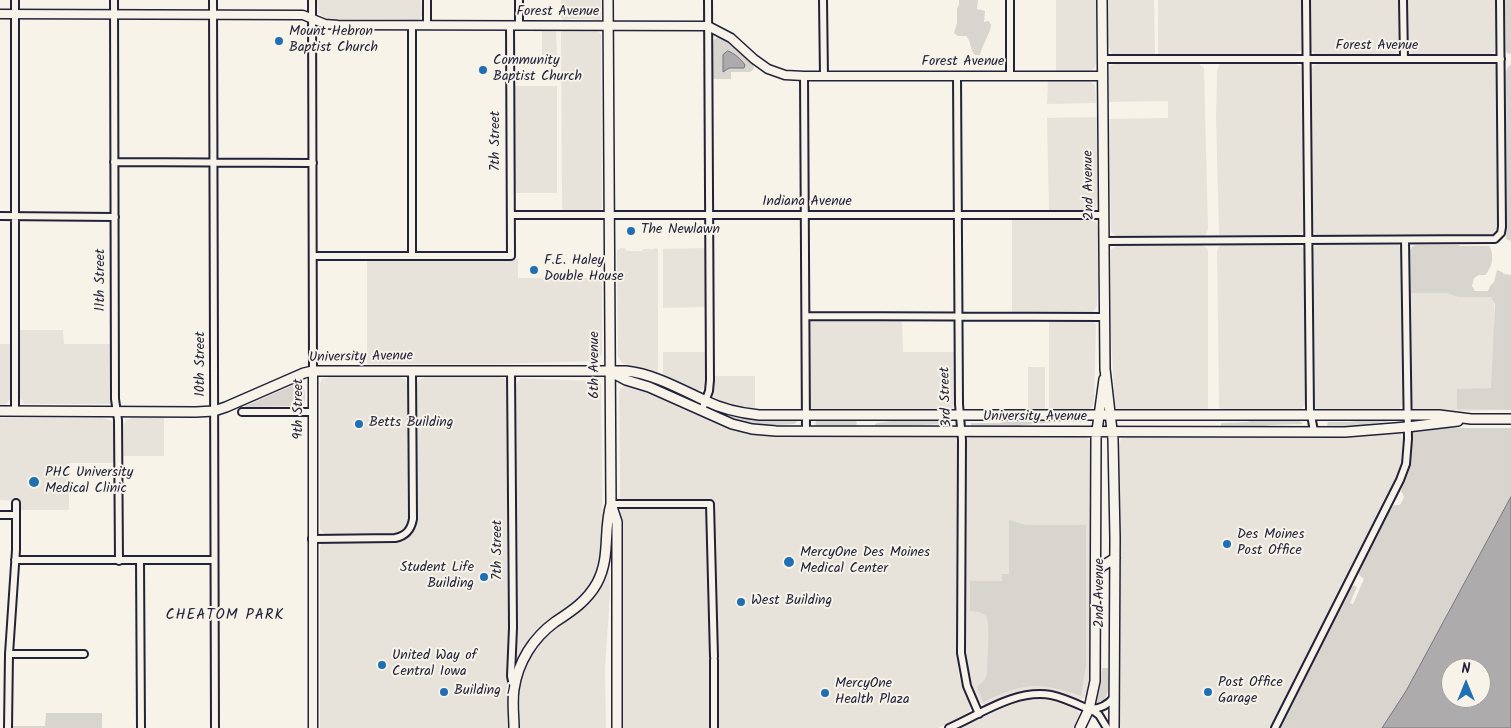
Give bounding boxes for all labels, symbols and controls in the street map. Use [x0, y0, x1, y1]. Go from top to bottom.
street label: Forest Avenue [517, 5, 599, 21]
place label: Mount Hebron Baptist Church [289, 25, 378, 58]
marker: Mount Hebron Baptist Church [273, 35, 285, 47]
street label: Forest Avenue [1336, 39, 1418, 55]
place label: Community Baptist Church [493, 54, 582, 86]
street label: Forest Avenue [922, 55, 1004, 71]
marker: Community Baptist Church [477, 64, 489, 76]
street label: 7th Street [489, 111, 505, 171]
street label: 2nd Avenue [1081, 150, 1099, 220]
street label: Indiana Avenue [762, 195, 852, 211]
place label: The Newlawn [641, 223, 720, 239]
marker: The Newlawn [625, 225, 637, 237]
street label: 11th Street [94, 249, 110, 311]
place label: F.E. Haley Double House [544, 254, 624, 286]
marker: F.E. Haley Double House [528, 264, 540, 276]
street label: 10th Street [194, 331, 210, 397]
street label: 6th Avenue [588, 331, 604, 399]
street label: University Avenue [309, 349, 413, 367]
street label: 3rd Street [938, 366, 956, 428]
street label: 9th Street [292, 379, 308, 439]
street label: University Avenue [983, 410, 1087, 426]
place label: Betts Building [369, 416, 453, 432]
marker: Betts Building [353, 418, 365, 430]
place label: PHC University Medical Clinic [45, 466, 133, 498]
marker: PHC University Medical Clinic [27, 475, 41, 489]
street label: 7th Street [491, 520, 507, 580]
place label: Des Moines Post Office [1237, 528, 1304, 560]
marker: Des Moines Post Office [1221, 538, 1233, 550]
place label: MercyOne Des Moines Medical Center [800, 546, 930, 578]
marker: MercyOne Des Moines Medical Center [782, 555, 796, 569]
street label: 2nd Avenue [1093, 558, 1109, 628]
place label: Student Life Building [400, 561, 474, 594]
marker: Student Life Building [478, 571, 490, 583]
place label: West Building [751, 594, 832, 610]
marker: West Building [735, 596, 747, 608]
district label: CHEATOM PARK [164, 607, 286, 625]
place label: United Way of Central Iowa [392, 649, 477, 682]
north arrow [1441, 658, 1491, 708]
text: N [1462, 658, 1470, 680]
marker: United Way of Central Iowa [376, 659, 388, 671]
place label: Post Office Garage [1218, 676, 1283, 709]
place label: MercyOne Health Plaza [835, 677, 910, 710]
place label: Building 1 [454, 684, 511, 700]
marker: Building 1 [438, 686, 450, 698]
marker: Post Office Garage [1202, 686, 1214, 698]
marker: MercyOne Health Plaza [819, 687, 831, 699]

